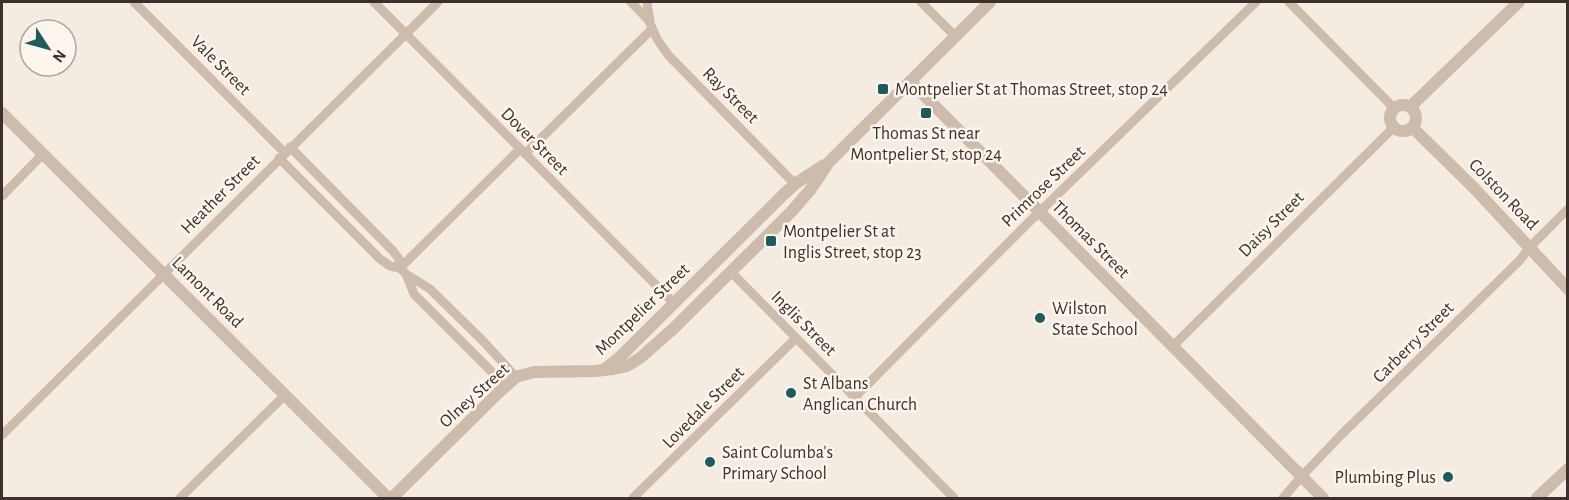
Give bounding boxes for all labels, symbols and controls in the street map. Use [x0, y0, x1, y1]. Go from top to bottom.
north arrow [18, 18, 78, 78]
street label: Vale Street [187, 33, 254, 99]
text: N [50, 47, 69, 65]
street label: Ray Street [699, 64, 762, 127]
place label: Montpelier St at Thomas Street, stop 24 [895, 81, 1168, 99]
marker: Montpelier St at Thomas Street, stop 24 [876, 82, 890, 96]
street label: Dover Street [497, 105, 572, 179]
marker: Thomas St near Montpelier St, stop 24 [919, 106, 933, 120]
place label: Thomas St near Montpelier St, stop 24 [850, 125, 1002, 164]
street label: Primrose Street [998, 142, 1089, 231]
street label: Heather Street [178, 152, 264, 238]
street label: Colston Road [1465, 156, 1541, 234]
street label: Daisy Street [1236, 188, 1308, 261]
street label: Thomas Street [1048, 197, 1133, 282]
place label: Montpelier St at Inglis Street, stop 23 [783, 223, 922, 262]
marker: Montpelier St at Inglis Street, stop 23 [764, 234, 778, 248]
street label: Lamont Road [168, 254, 246, 332]
street label: Montpelier Street [592, 260, 693, 359]
street label: Inglis Street [767, 288, 839, 360]
street label: Carberry Street [1370, 299, 1458, 386]
place label: Wilston State School [1052, 300, 1138, 339]
marker: Wilston State School [1033, 311, 1047, 325]
street label: Olney Street [437, 360, 513, 431]
street label: Lovedale Street [659, 363, 748, 452]
place label: St Albans Anglican Church [803, 375, 917, 414]
marker: St Albans Anglican Church [784, 386, 798, 400]
place label: Saint Columba's Primary School [722, 444, 833, 483]
marker: Saint Columba's Primary School [703, 455, 717, 469]
place label: Plumbing Plus [1335, 469, 1436, 487]
marker: Plumbing Plus [1441, 470, 1455, 484]

